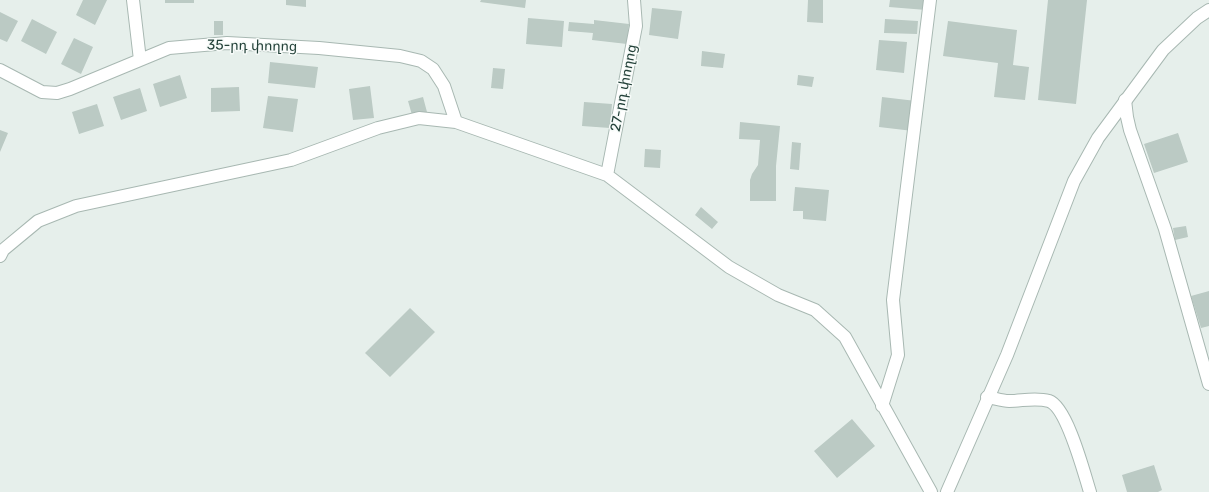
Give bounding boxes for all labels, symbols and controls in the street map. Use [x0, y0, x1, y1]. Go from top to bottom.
street label: 35-րդ փողոց [207, 37, 297, 55]
street label: 27-րդ փողոց [607, 43, 641, 133]

